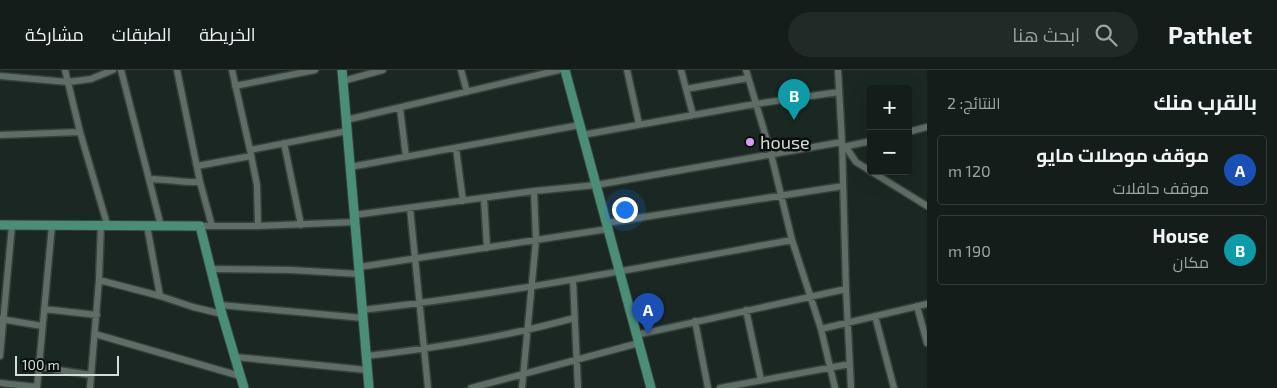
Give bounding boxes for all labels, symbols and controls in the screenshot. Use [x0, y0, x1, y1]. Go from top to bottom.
search box [788, 12, 1138, 57]
text: Pathlet [1168, 20, 1252, 49]
icon: search [1092, 21, 1120, 49]
text: مشاركة [25, 23, 84, 45]
text: الطبقات [112, 23, 171, 45]
text: الخريطة [199, 23, 256, 45]
text: ابحث هنا [1012, 23, 1080, 46]
pin: B [778, 79, 810, 120]
map controls [867, 85, 912, 175]
button: + [867, 85, 912, 130]
text: بالقرب منك [1153, 89, 1257, 114]
text: النتائج: 2 [947, 93, 1001, 112]
button: − [867, 130, 912, 175]
place label: house [760, 131, 810, 153]
marker: house [744, 136, 756, 148]
text: موقف موصلات مايو [1036, 143, 1209, 166]
text: 120 m [948, 161, 991, 180]
text: A [1235, 161, 1245, 180]
text: موقف حافلات [1113, 178, 1209, 197]
your location [612, 197, 638, 223]
text: House [1153, 224, 1209, 247]
text: 190 m [948, 241, 991, 260]
text: B [1235, 241, 1245, 260]
text: مكان [1173, 252, 1209, 271]
pin: A [632, 293, 664, 334]
scale bar [15, 353, 119, 376]
text: 100 m [22, 356, 60, 373]

